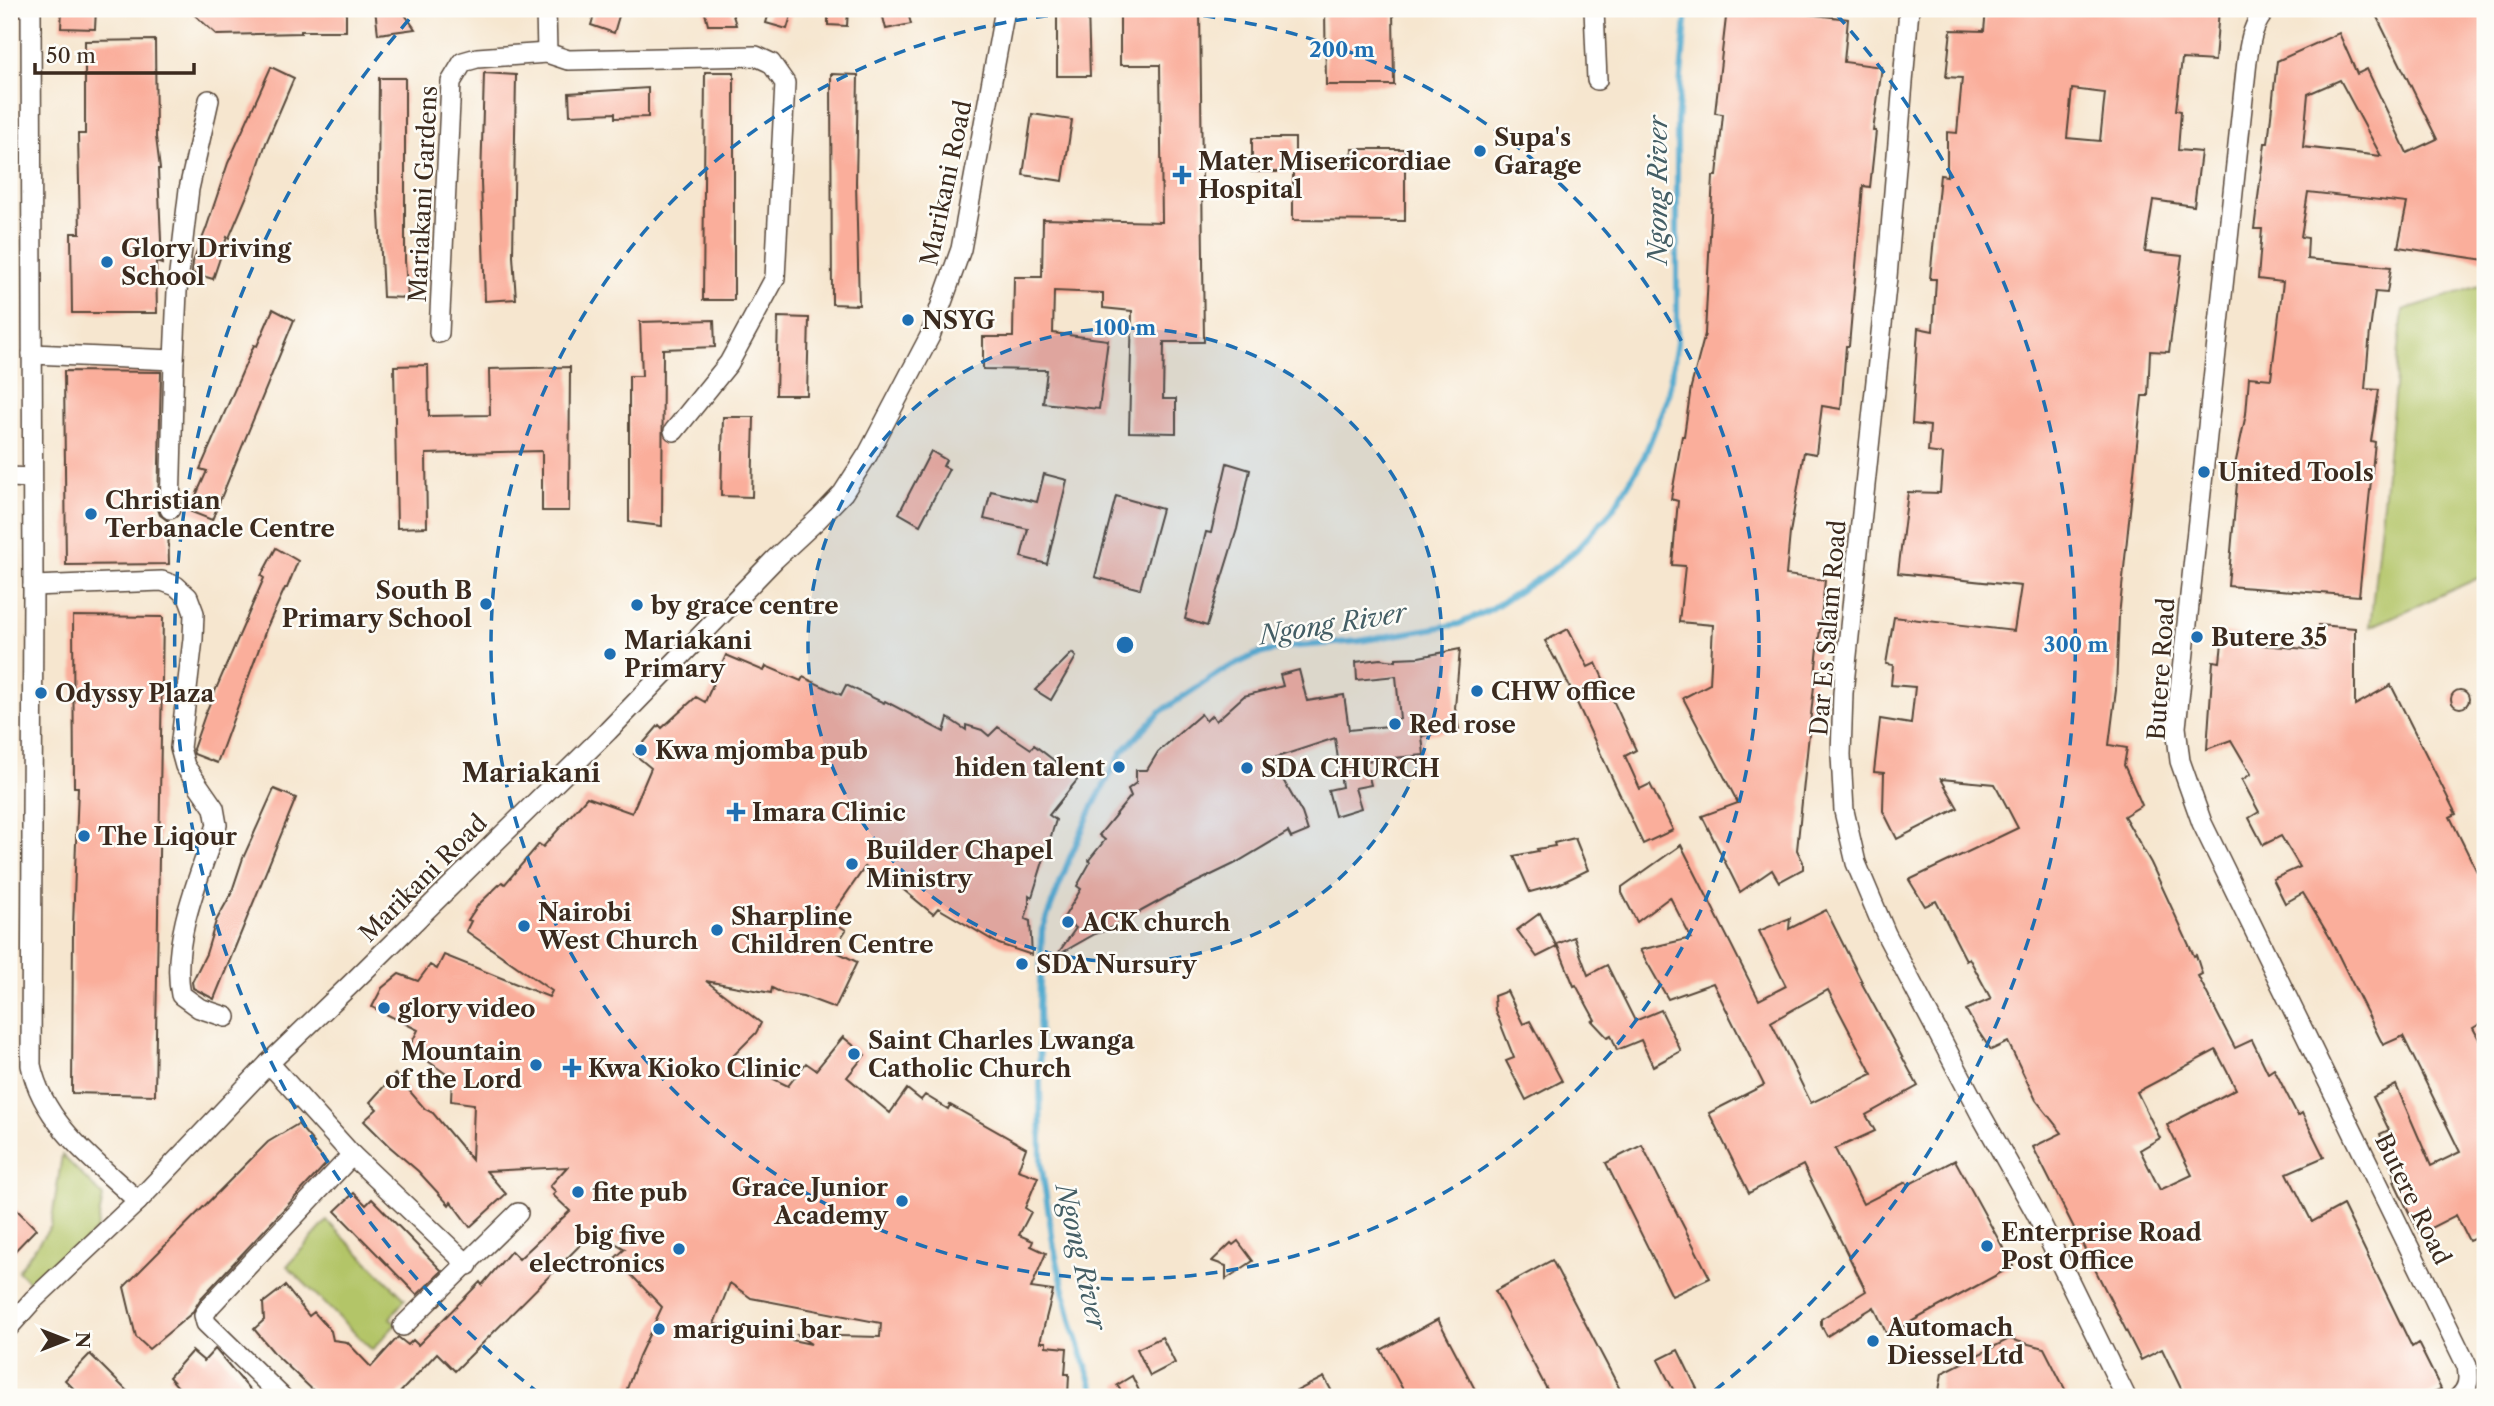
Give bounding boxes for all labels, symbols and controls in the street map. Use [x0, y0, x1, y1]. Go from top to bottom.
scale bar [35, 32, 194, 76]
text: 200 m [1309, 37, 1375, 62]
text: 50 m [46, 43, 96, 68]
street label: Mariakani Gardens [403, 85, 443, 303]
street label: Marikani Road [914, 97, 978, 268]
water label: Ngong River [1642, 114, 1674, 267]
place label: Supa's Garage [1494, 123, 1582, 180]
marker: Supa's Garage [1472, 143, 1488, 159]
place label: Mater Misericordiae Hospital [1198, 147, 1451, 204]
marker: Mater Misericordiae Hospital [1172, 165, 1192, 185]
place label: Glory Driving School [121, 234, 292, 291]
marker: Glory Driving School [99, 254, 115, 270]
place label: NSYG [922, 306, 995, 335]
marker: NSYG [900, 312, 916, 328]
text: 100 m [1094, 315, 1156, 340]
place label: United Tools [2218, 458, 2374, 487]
marker: United Tools [2196, 464, 2212, 480]
place label: Christian Terbanacle Centre [105, 486, 335, 543]
marker: Christian Terbanacle Centre [83, 506, 99, 522]
street label: Dar Es Salam Road [1804, 519, 1852, 737]
place label: South B Primary School [282, 576, 472, 633]
place label: by grace centre [650, 591, 838, 620]
marker: South B Primary School [478, 596, 494, 612]
water label: Ngong River [1255, 596, 1411, 652]
marker: by grace centre [629, 597, 645, 613]
street label: Butere Road [2142, 597, 2180, 741]
place label: Butere 35 [2211, 623, 2327, 652]
place label: Mariakani Primary [624, 626, 752, 683]
marker: Butere 35 [2189, 629, 2205, 645]
text: 300 m [2044, 632, 2108, 657]
centre of rings [1113, 633, 1137, 657]
marker: Mariakani Primary [602, 646, 618, 662]
place label: CHW office [1491, 677, 1636, 706]
place label: Odyssy Plaza [55, 679, 216, 708]
marker: CHW office [1469, 683, 1485, 699]
marker: Odyssy Plaza [33, 685, 49, 701]
place label: Red rose [1409, 710, 1516, 739]
marker: Red rose [1387, 716, 1403, 732]
place label: Kwa mjomba pub [655, 736, 868, 765]
marker: Kwa mjomba pub [633, 742, 649, 758]
place label: hiden talent [955, 753, 1105, 782]
place label: SDA CHURCH [1261, 754, 1440, 783]
district label: Mariakani [462, 757, 600, 789]
marker: hiden talent [1111, 759, 1127, 775]
marker: SDA CHURCH [1239, 760, 1255, 776]
place label: Imara Clinic [752, 798, 906, 827]
marker: Imara Clinic [726, 802, 746, 822]
street label: Marikani Road [353, 808, 493, 948]
place label: The Liqour [98, 822, 237, 851]
marker: The Liqour [76, 828, 92, 844]
place label: Builder Chapel Ministry [866, 836, 1053, 893]
marker: Builder Chapel Ministry [844, 856, 860, 872]
place label: Nairobi West Church [537, 898, 699, 955]
place label: Sharpline Children Centre [731, 902, 934, 959]
place label: ACK church [1081, 908, 1231, 937]
marker: ACK church [1060, 914, 1076, 930]
marker: Nairobi West Church [516, 918, 532, 934]
marker: Sharpline Children Centre [709, 922, 725, 938]
place label: SDA Nursury [1036, 950, 1198, 979]
marker: SDA Nursury [1014, 956, 1030, 972]
place label: glory video [397, 994, 536, 1023]
marker: glory video [376, 1000, 392, 1016]
place label: Saint Charles Lwanga Catholic Church [868, 1026, 1136, 1083]
place label: Mountain of the Lord [385, 1037, 523, 1094]
marker: Saint Charles Lwanga Catholic Church [846, 1046, 862, 1062]
place label: Kwa Kioko Clinic [588, 1054, 801, 1083]
marker: Mountain of the Lord [528, 1057, 544, 1073]
marker: Kwa Kioko Clinic [562, 1058, 582, 1078]
street label: Butere Road [2369, 1129, 2457, 1270]
place label: Grace Junior Academy [732, 1173, 889, 1230]
place label: fite pub [592, 1178, 687, 1207]
water label: Ngong River [1048, 1179, 1114, 1335]
marker: fite pub [570, 1184, 586, 1200]
marker: Grace Junior Academy [894, 1193, 910, 1209]
place label: Enterprise Road Post Office [2001, 1218, 2202, 1275]
place label: big five electronics [529, 1221, 665, 1278]
marker: Enterprise Road Post Office [1979, 1238, 1995, 1254]
marker: big five electronics [671, 1241, 687, 1257]
north arrow [32, 1304, 102, 1374]
place label: Automach Diessel Ltd [1886, 1313, 2024, 1370]
place label: mariguini bar [673, 1315, 842, 1344]
marker: mariguini bar [651, 1321, 667, 1337]
text: N [71, 1332, 94, 1348]
marker: Automach Diessel Ltd [1865, 1333, 1881, 1349]

